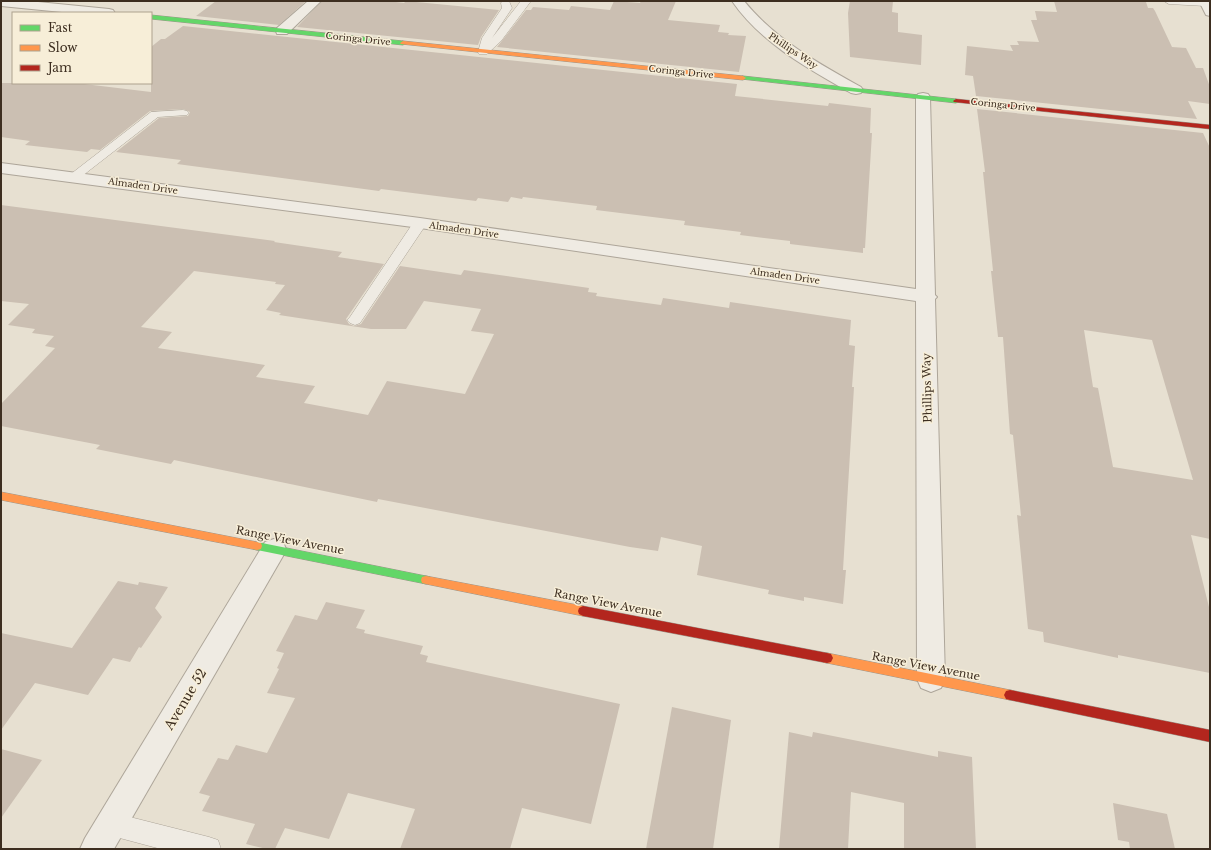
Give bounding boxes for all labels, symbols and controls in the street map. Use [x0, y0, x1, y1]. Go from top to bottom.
legend [12, 12, 152, 84]
text: Fast [48, 20, 73, 35]
street label: Coringa Drive [325, 30, 391, 47]
street label: Phillips Way [767, 30, 820, 71]
text: Slow [48, 40, 78, 55]
text: Jam [46, 60, 72, 75]
street label: Coringa Drive [648, 63, 714, 80]
street label: Coringa Drive [970, 96, 1036, 113]
street label: Almaden Drive [107, 175, 179, 196]
street label: Almaden Drive [428, 219, 500, 240]
street label: Almaden Drive [749, 265, 821, 286]
street label: Phillips Way [919, 353, 935, 423]
street label: Range View Avenue [235, 523, 345, 557]
street label: Range View Avenue [553, 586, 663, 620]
street label: Range View Avenue [871, 649, 981, 683]
street label: Avenue 52 [160, 665, 210, 734]

